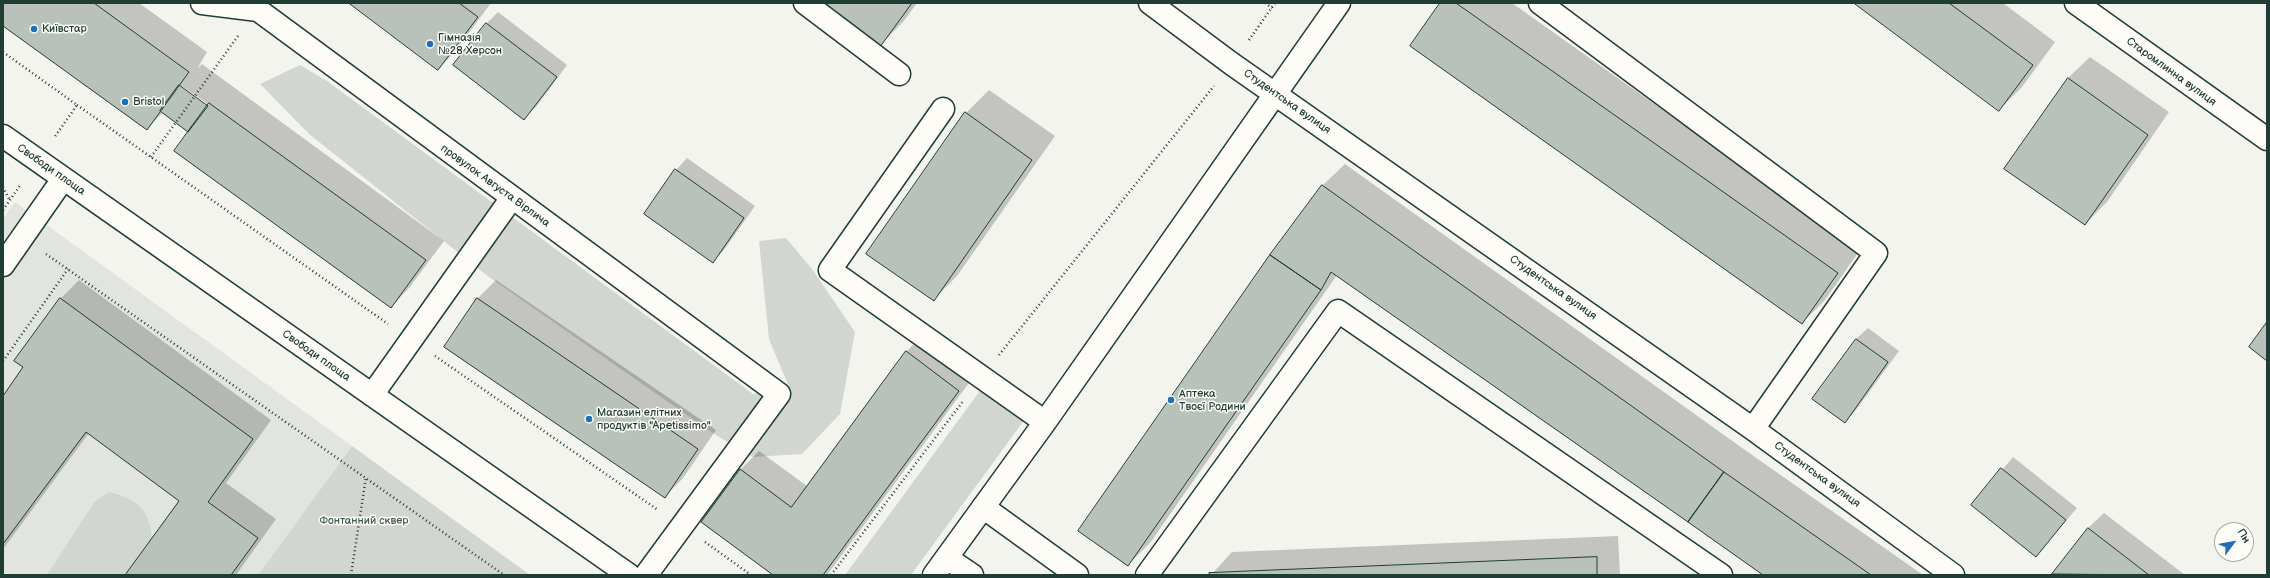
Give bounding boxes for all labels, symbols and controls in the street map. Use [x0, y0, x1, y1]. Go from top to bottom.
place label: Київстар [42, 22, 87, 36]
marker: Київстар [29, 24, 39, 34]
place label: Гімназія №28 Херсон [438, 31, 502, 57]
street label: Старомлинна вулиця [2123, 35, 2219, 109]
marker: Гімназія №28 Херсон [425, 39, 435, 49]
street label: Студентська вулиця [1241, 67, 1333, 137]
place label: Bristol [133, 95, 164, 109]
marker: Bristol [120, 97, 130, 107]
street label: Свободи площа [14, 142, 88, 198]
street label: провулок Августа Вірлича [438, 142, 552, 230]
street label: Студентська вулиця [1507, 253, 1599, 323]
street label: Свободи площа [279, 328, 353, 384]
place label: Аптека Твоєї Родини [1179, 387, 1246, 413]
marker: Аптека Твоєї Родини [1166, 395, 1176, 405]
place label: Магазин елітних продуктів "Apetissimo" [597, 406, 711, 432]
marker: Магазин елітних продуктів "Apetissimo" [584, 414, 594, 424]
street label: Студентська вулиця [1771, 439, 1863, 511]
park label: Фонтанний сквер [319, 514, 409, 528]
north arrow [2214, 522, 2254, 562]
text: Пн [2234, 526, 2253, 546]

